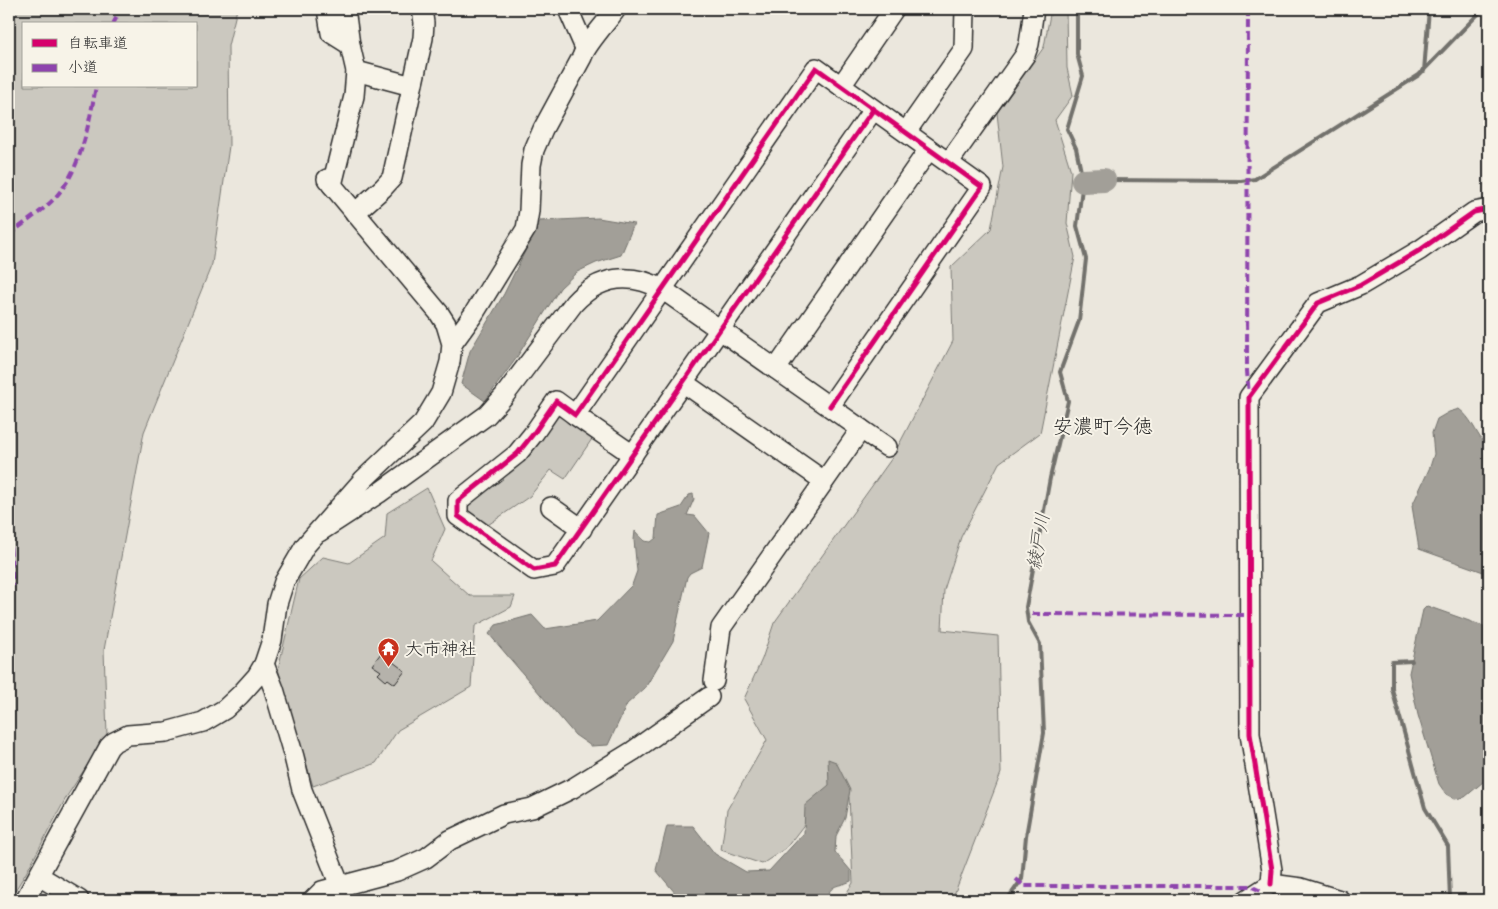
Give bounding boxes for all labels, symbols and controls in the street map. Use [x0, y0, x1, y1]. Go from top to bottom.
legend [22, 22, 198, 88]
text: 自転車道 [68, 34, 128, 52]
text: 小道 [68, 58, 98, 76]
district label: 安濃町今徳 [1053, 414, 1153, 438]
water label: 綾戸川 [1022, 511, 1054, 571]
temple icon: 大市神社 [377, 637, 401, 668]
place label: 大市神社 [405, 638, 477, 660]

